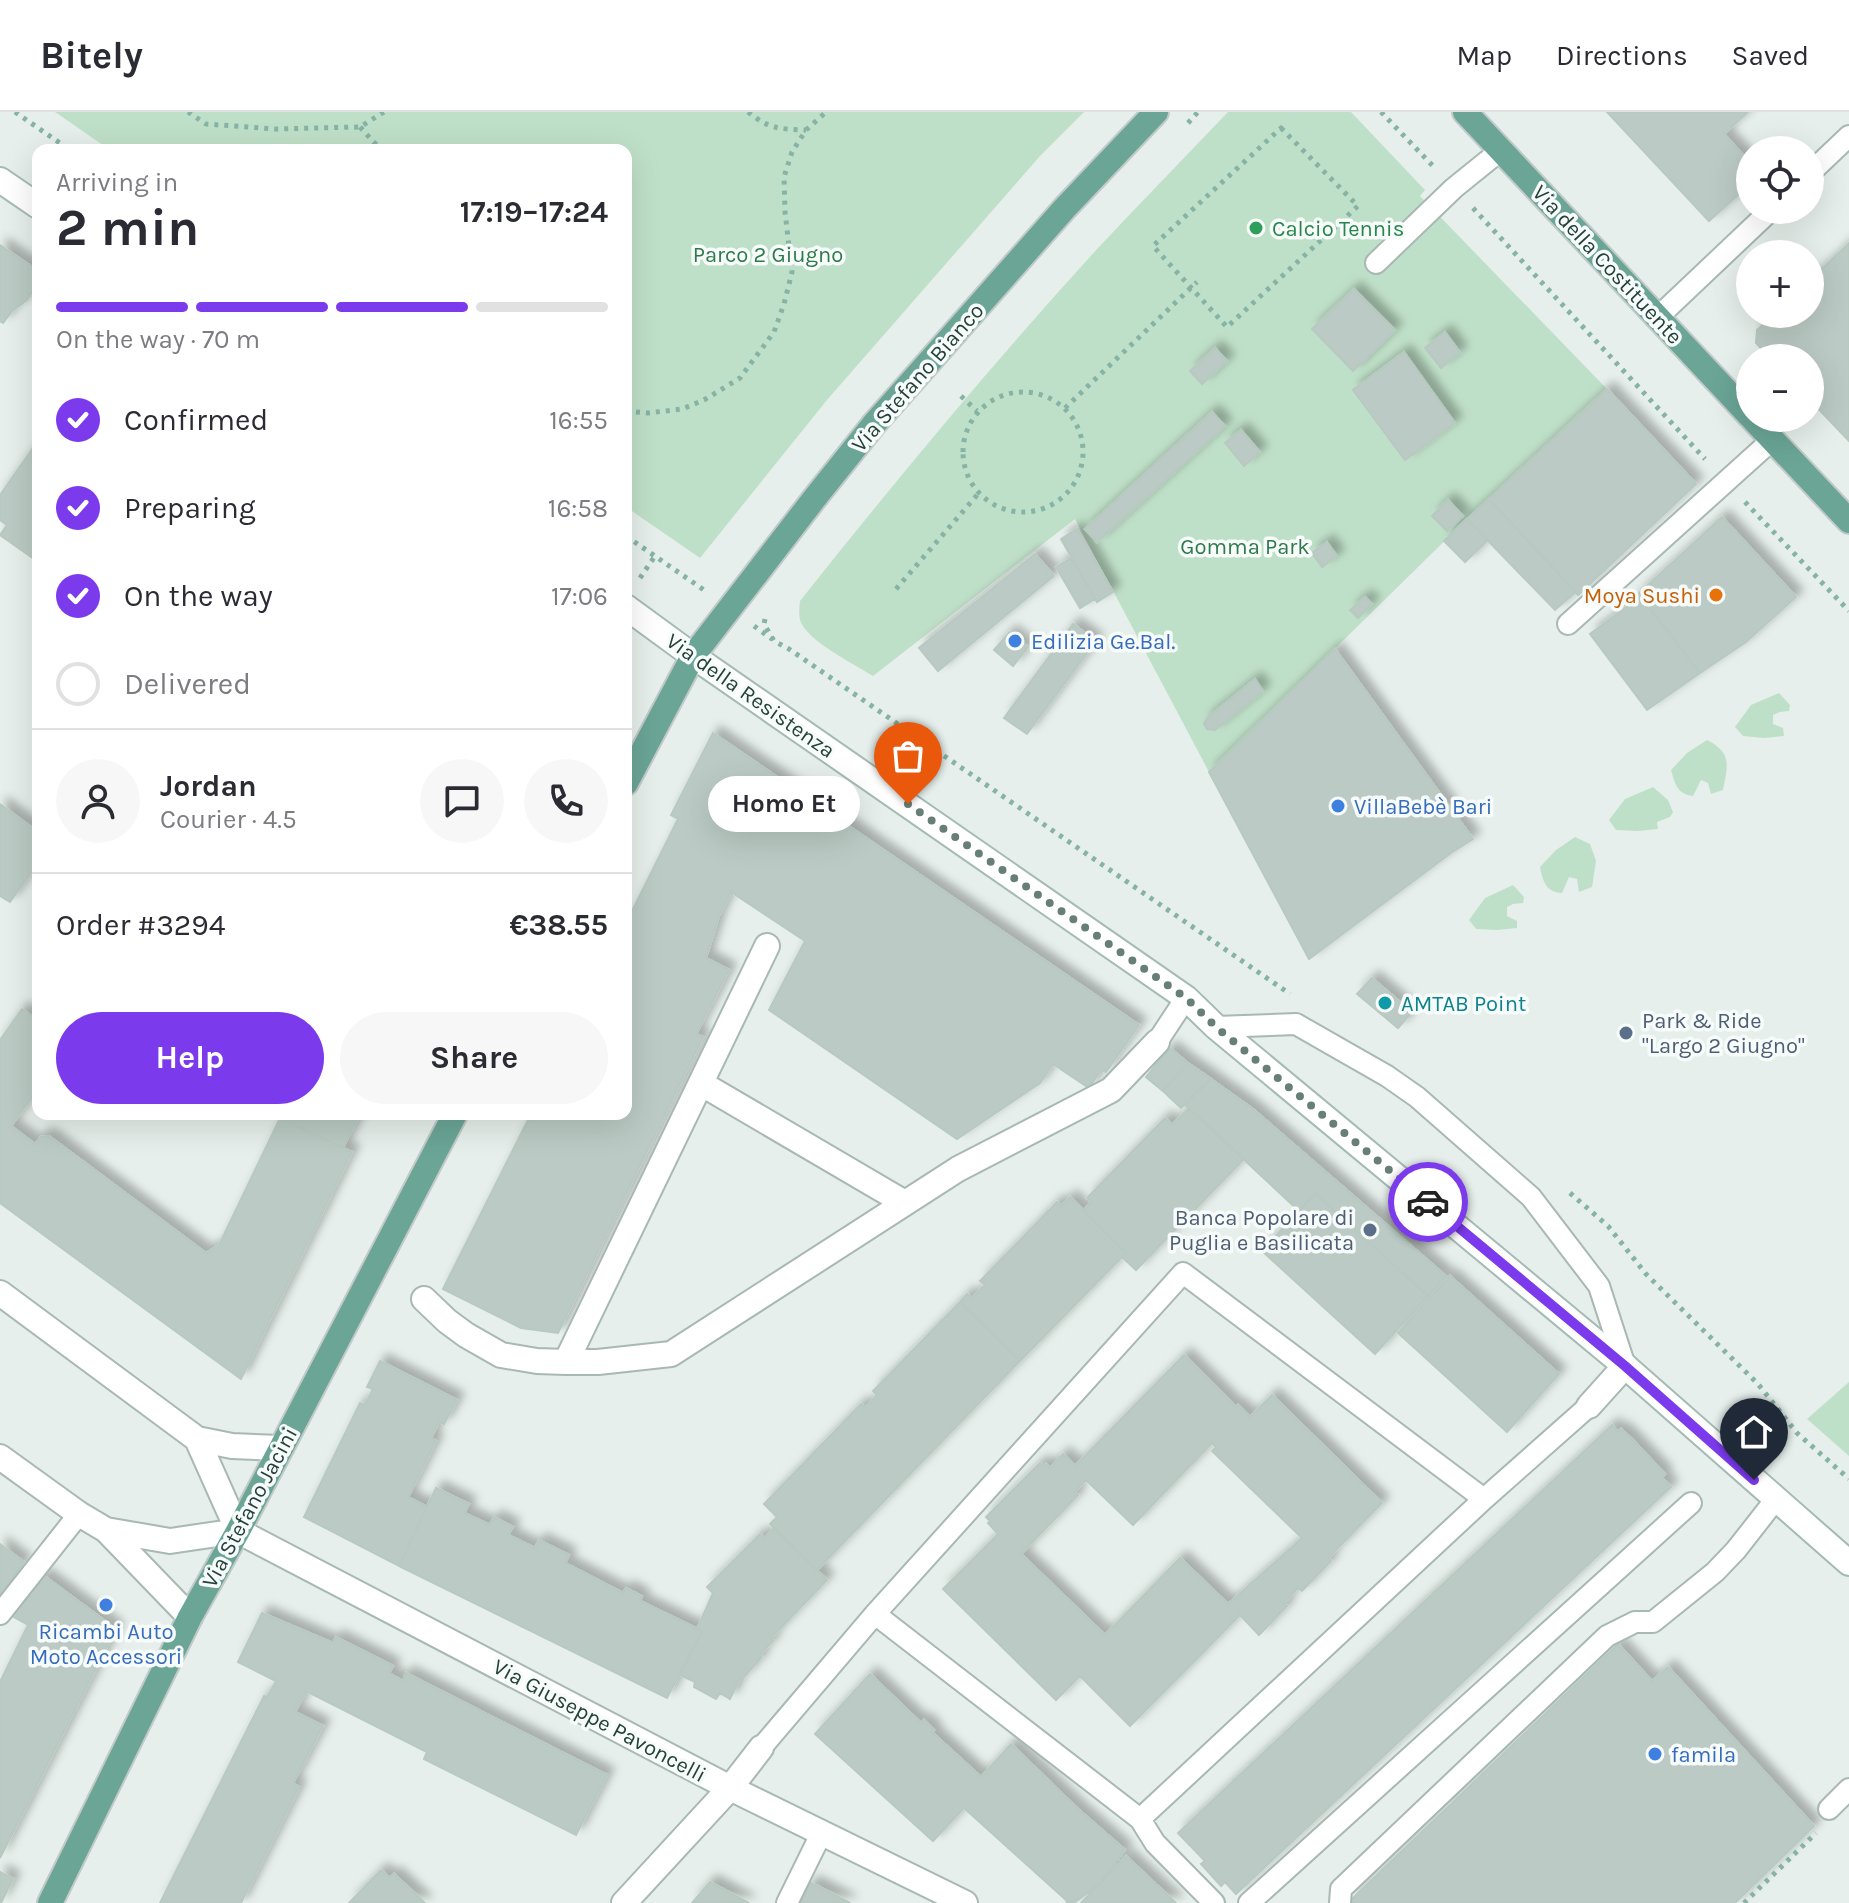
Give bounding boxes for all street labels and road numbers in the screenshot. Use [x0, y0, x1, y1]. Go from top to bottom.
street label: Via della Costituente [1527, 180, 1688, 350]
street label: Via Stefano Bianco [846, 298, 989, 457]
street label: Via della Resistenza [661, 628, 840, 764]
street label: Via Stefano Jacini [197, 1423, 303, 1592]
street label: Via Giuseppe Pavoncelli [489, 1654, 711, 1788]

